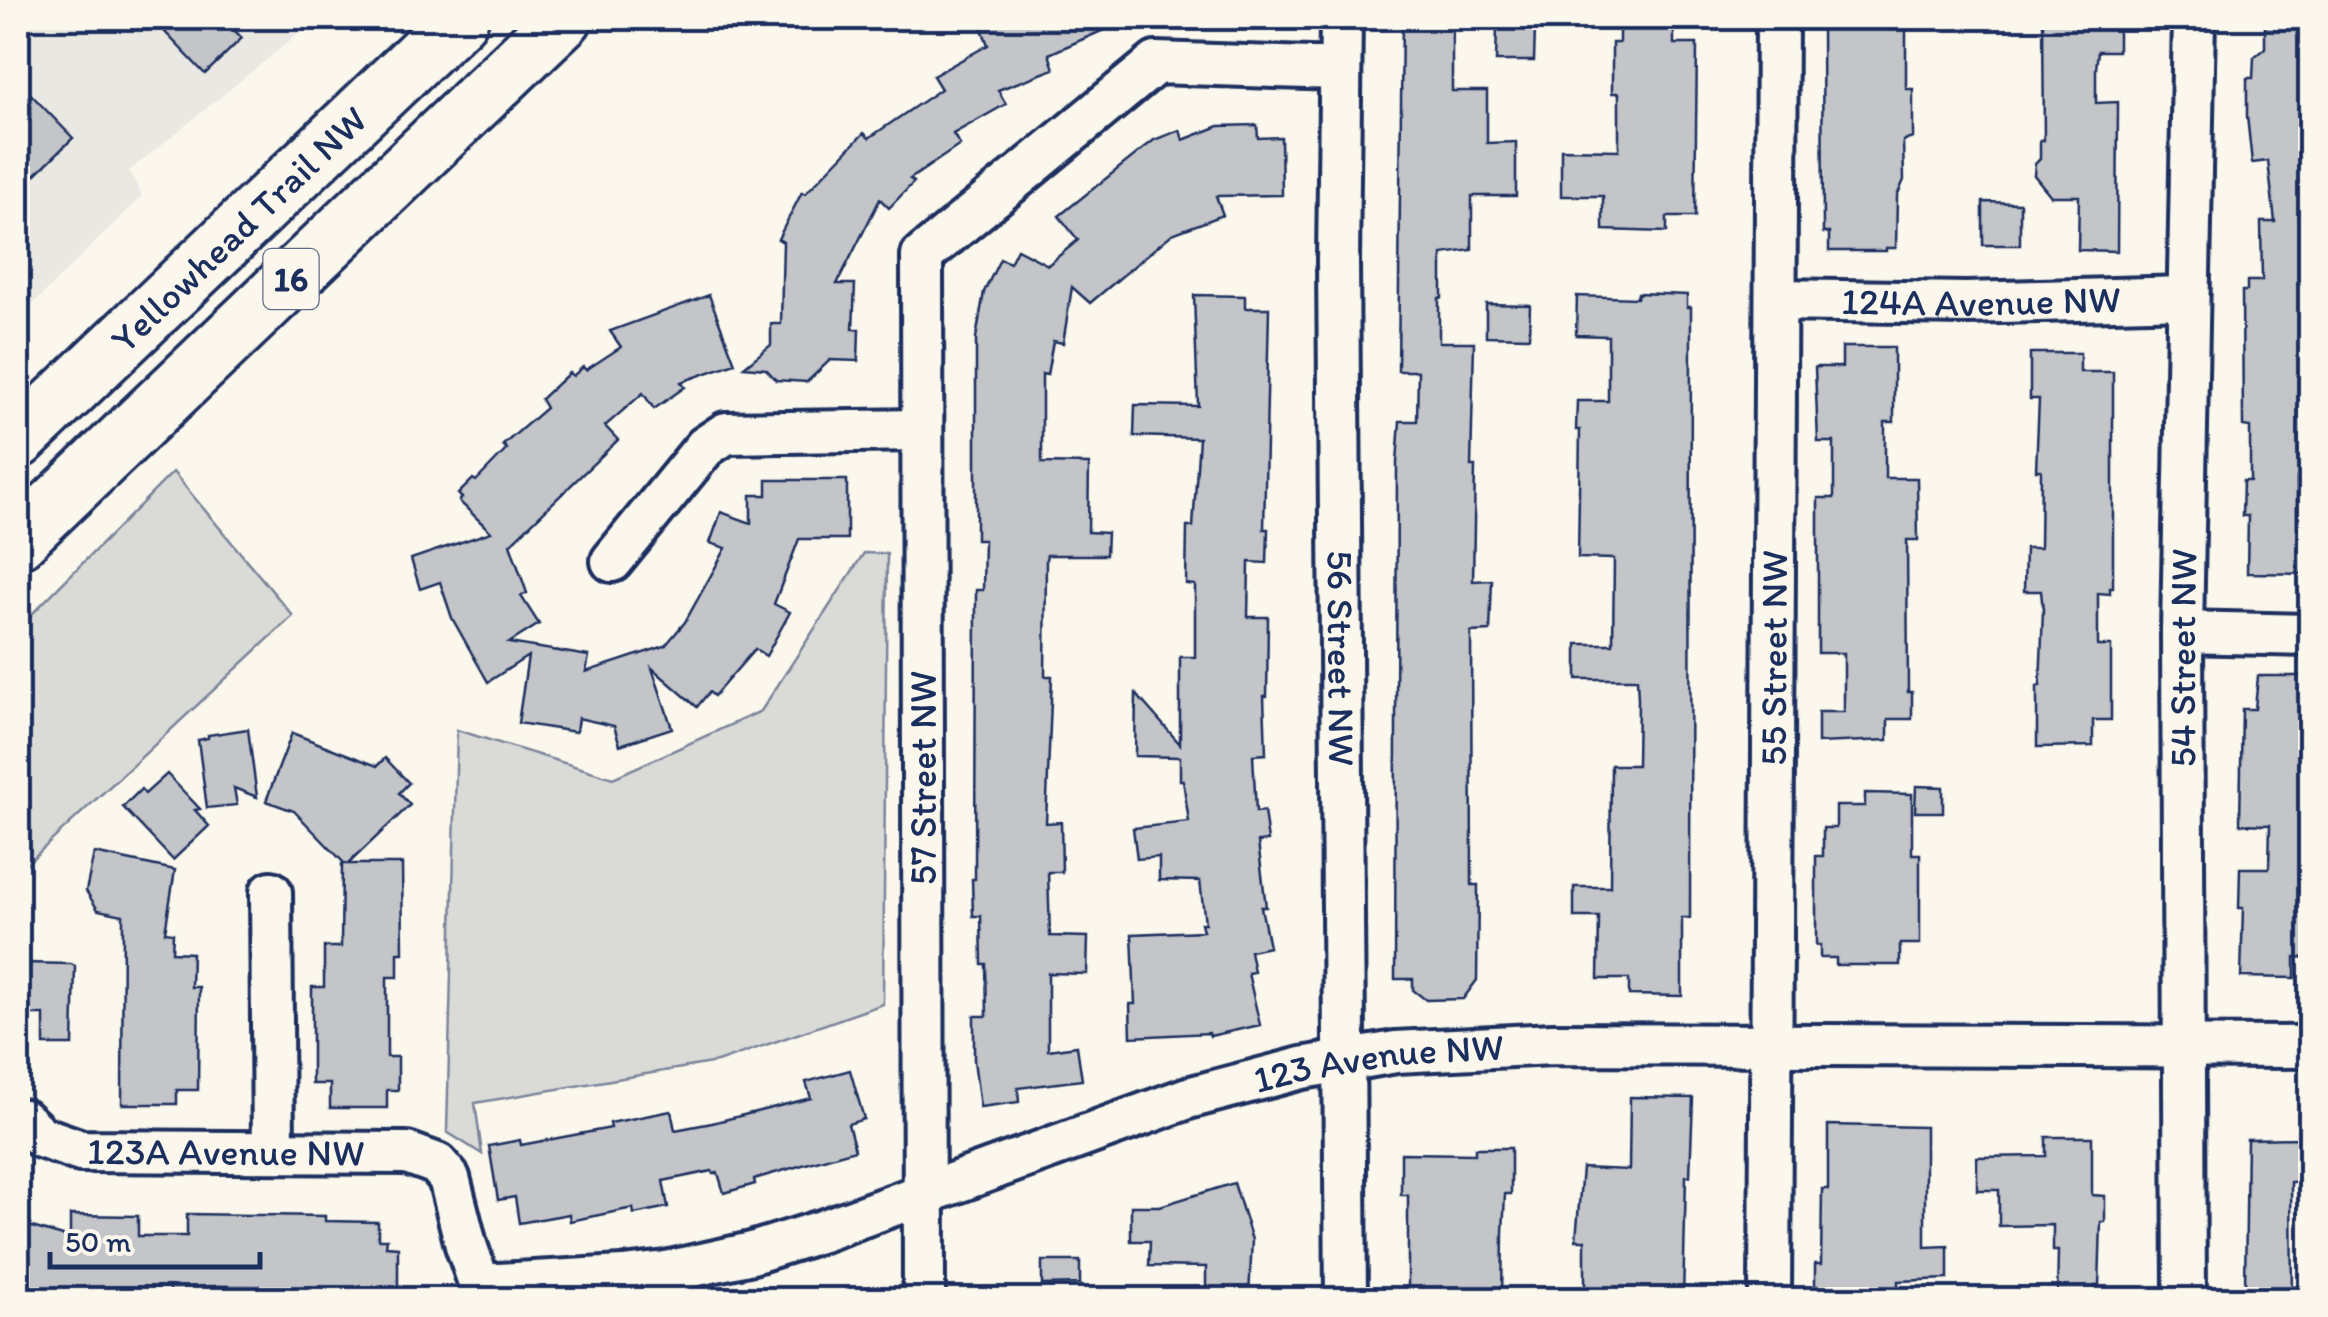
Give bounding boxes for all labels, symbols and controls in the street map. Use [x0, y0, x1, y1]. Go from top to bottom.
street label: Yellowhead Trail NW [101, 97, 376, 362]
road number: 16 [264, 249, 318, 309]
street label: 124A Avenue NW [1841, 276, 2121, 326]
street label: 54 Street NW [2159, 548, 2207, 767]
street label: 56 Street NW [1317, 550, 1365, 766]
street label: 55 Street NW [1750, 550, 1797, 766]
street label: 57 Street NW [900, 671, 946, 885]
street label: 123 Avenue NW [1248, 1024, 1505, 1103]
street label: 123A Avenue NW [87, 1128, 365, 1176]
scale bar [50, 1207, 260, 1269]
text: 50 m [65, 1223, 131, 1260]

